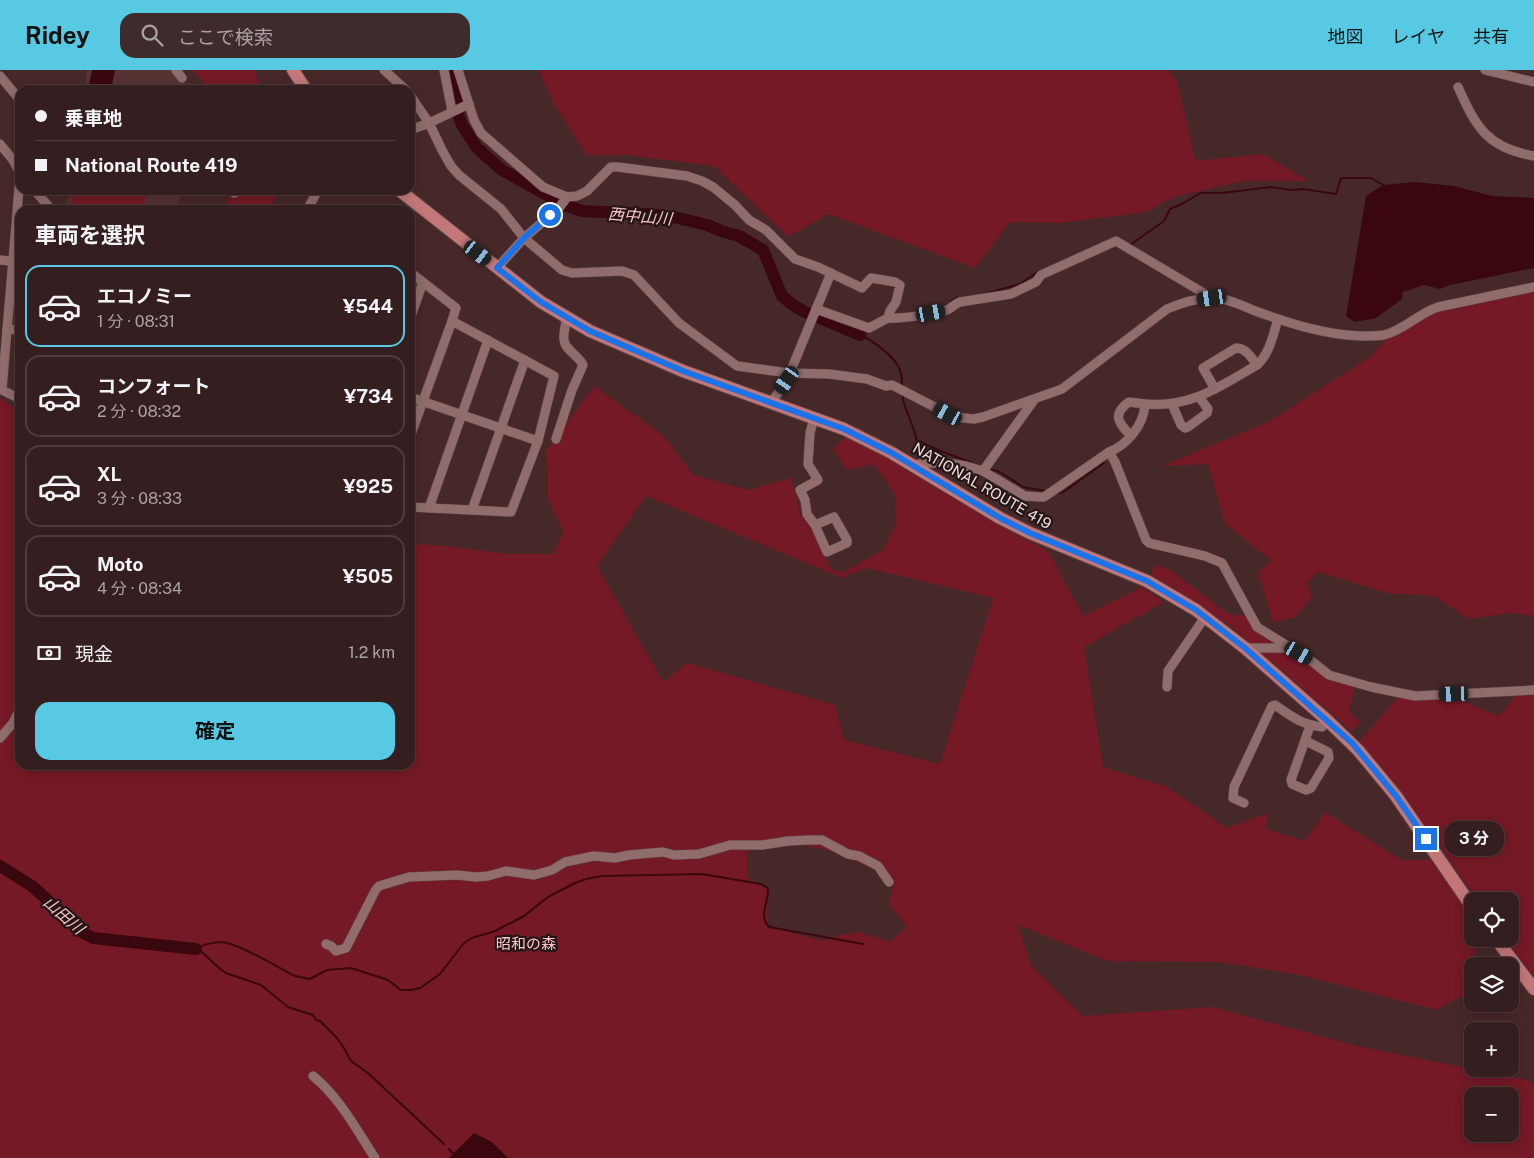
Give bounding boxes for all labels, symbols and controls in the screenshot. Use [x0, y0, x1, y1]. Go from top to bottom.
search box [120, 13, 470, 58]
text: Ridey [25, 21, 90, 49]
icon: search [138, 21, 166, 49]
text: ここで検索 [178, 26, 273, 48]
text: 地図 [1328, 26, 1364, 47]
text: レイヤ [1392, 26, 1445, 47]
text: 共有 [1473, 26, 1509, 47]
text: 乗車地 [65, 107, 122, 129]
text: National Route 419 [65, 154, 238, 176]
route start [539, 204, 561, 226]
water label: 西中山川 [607, 204, 675, 229]
text: 車両を選択 [35, 222, 145, 248]
car [461, 238, 494, 268]
icon: car [37, 284, 82, 329]
text: エコノミー [97, 285, 192, 307]
car [1196, 288, 1227, 308]
text: ¥544 [343, 295, 393, 317]
car [914, 303, 947, 323]
text: 1 分 · 08:31 [97, 312, 175, 331]
car [772, 363, 801, 397]
icon: car [37, 374, 82, 419]
text: コンフォート [97, 375, 210, 397]
text: ¥734 [344, 385, 393, 407]
car [931, 400, 964, 428]
text: 2 分 · 08:32 [97, 402, 181, 421]
street label: NATIONAL ROUTE 419 [910, 439, 1055, 532]
text: XL [97, 463, 122, 485]
icon: car [37, 464, 82, 509]
text: ¥925 [343, 475, 393, 497]
text: 3 分 · 08:33 [97, 489, 182, 508]
text: Moto [97, 553, 143, 575]
icon: car [37, 554, 82, 599]
text: ¥505 [343, 565, 393, 587]
text: 4 分 · 08:34 [97, 579, 182, 598]
icon: cash [35, 639, 63, 667]
car [1282, 639, 1315, 667]
text: 現金 [75, 643, 113, 665]
text: 1.2 km [348, 643, 395, 662]
car [1438, 686, 1469, 702]
button: 確定 [35, 702, 395, 760]
callout: 3 分 [1444, 822, 1504, 856]
route end [1415, 828, 1437, 850]
text: 3 分 [1459, 829, 1489, 848]
water label: 山田川 [39, 892, 90, 940]
map controls [1464, 892, 1519, 1142]
button: locate [1464, 892, 1519, 947]
park label: 昭和の森 [496, 935, 556, 952]
button: layers [1464, 957, 1519, 1012]
button: + [1464, 1022, 1519, 1077]
button: − [1464, 1087, 1519, 1142]

